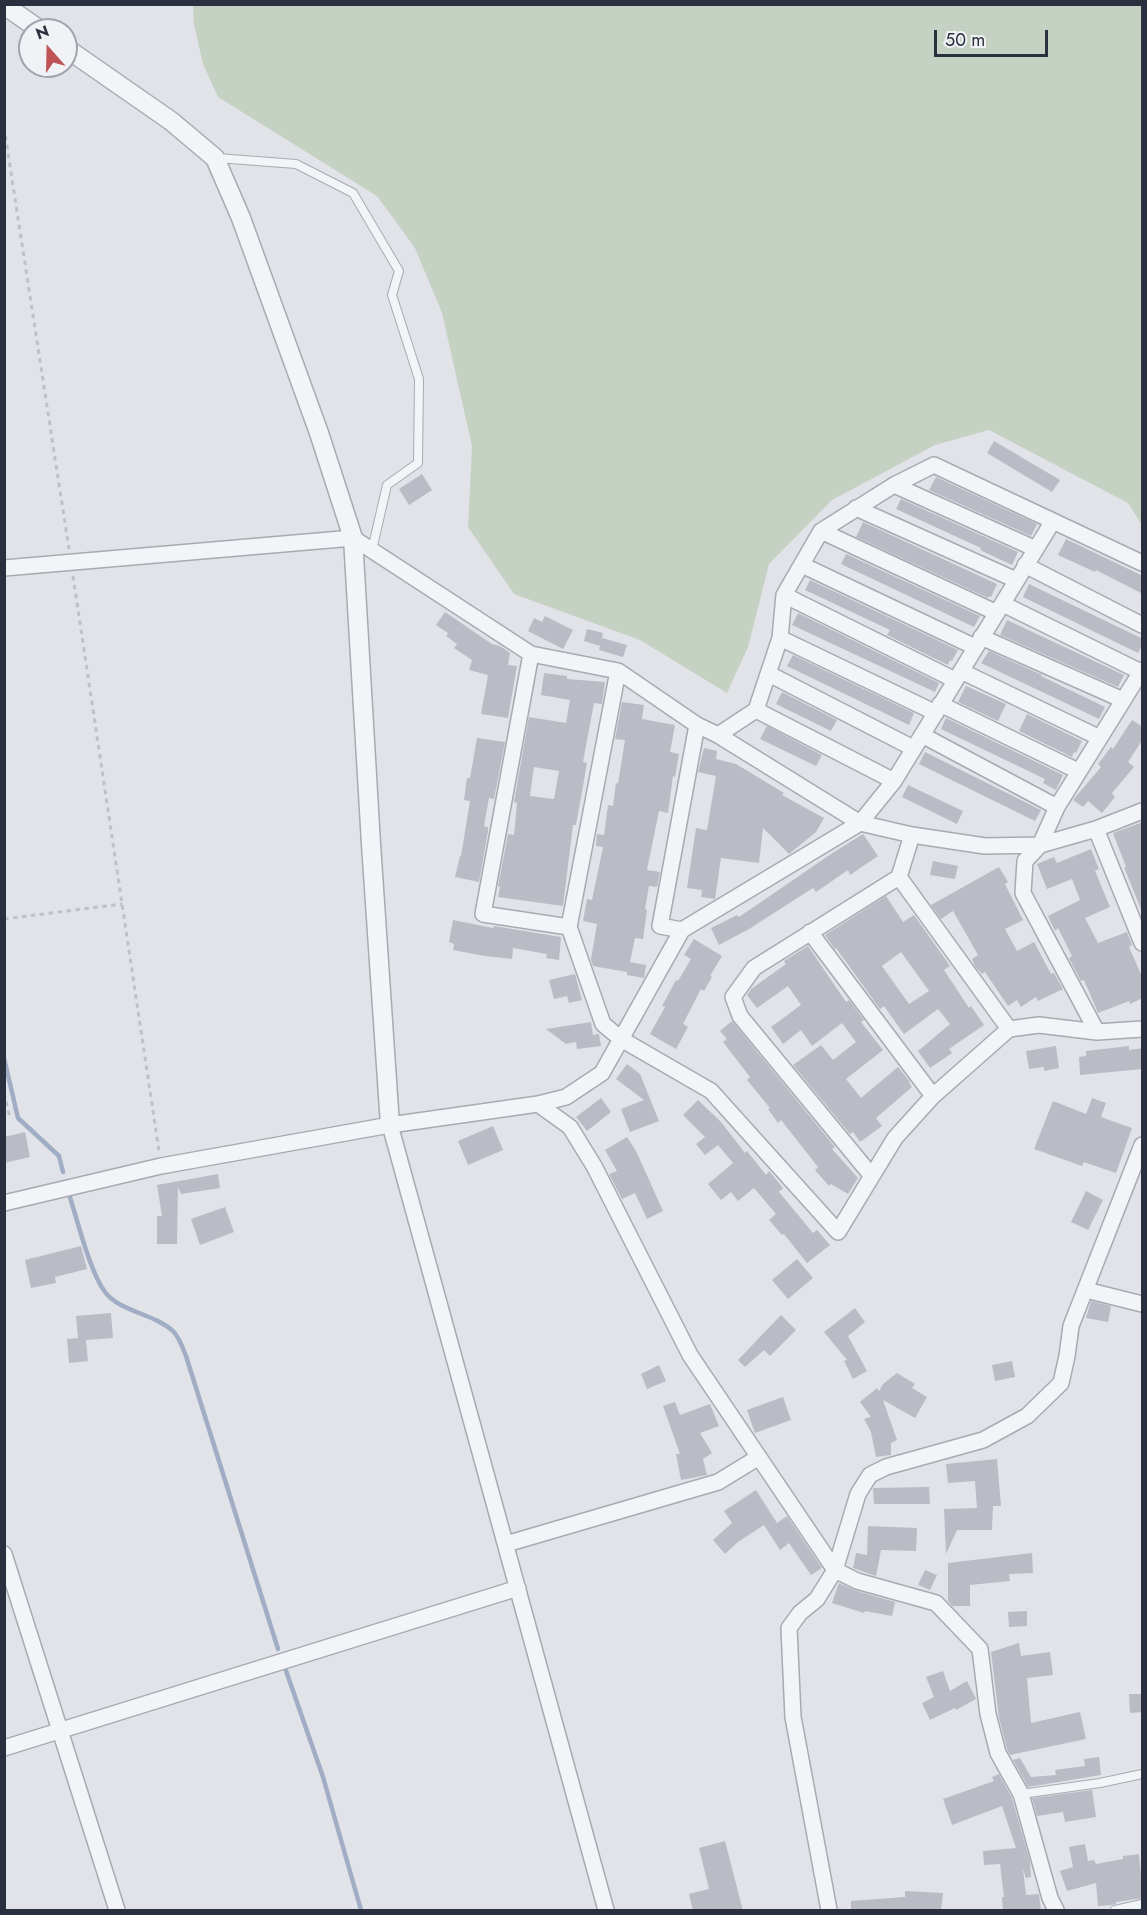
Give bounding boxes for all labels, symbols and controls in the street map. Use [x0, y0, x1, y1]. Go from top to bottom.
north arrow [18, 18, 78, 78]
scale bar [937, 18, 1051, 56]
text: N [32, 20, 52, 45]
text: 50 m [945, 27, 985, 53]

